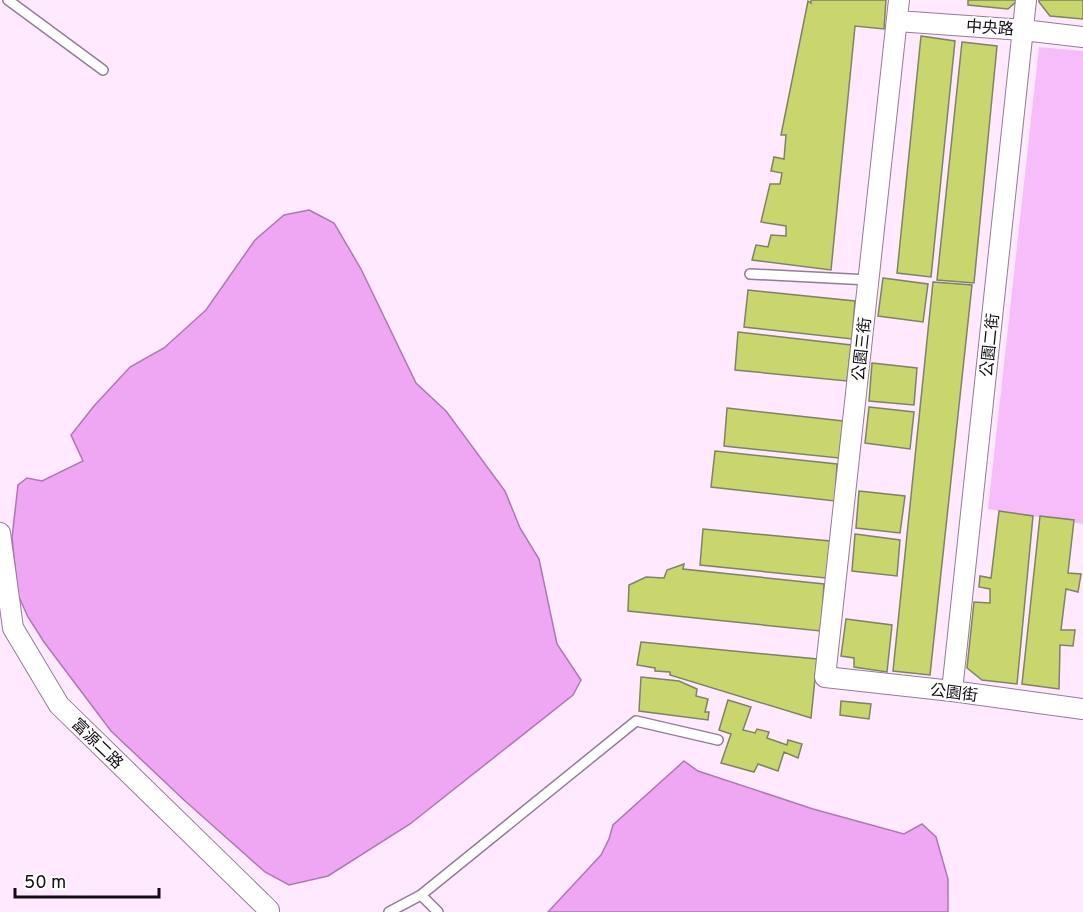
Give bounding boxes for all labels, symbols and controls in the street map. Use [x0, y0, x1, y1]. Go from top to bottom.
street label: 中央路 [965, 17, 1015, 41]
street label: 公園二街 [978, 312, 1004, 378]
street label: 公園三街 [850, 316, 876, 382]
street label: 公園街 [929, 681, 979, 707]
street label: 富源二路 [67, 715, 127, 774]
scale bar [15, 861, 159, 899]
text: 50 m [24, 872, 66, 895]

